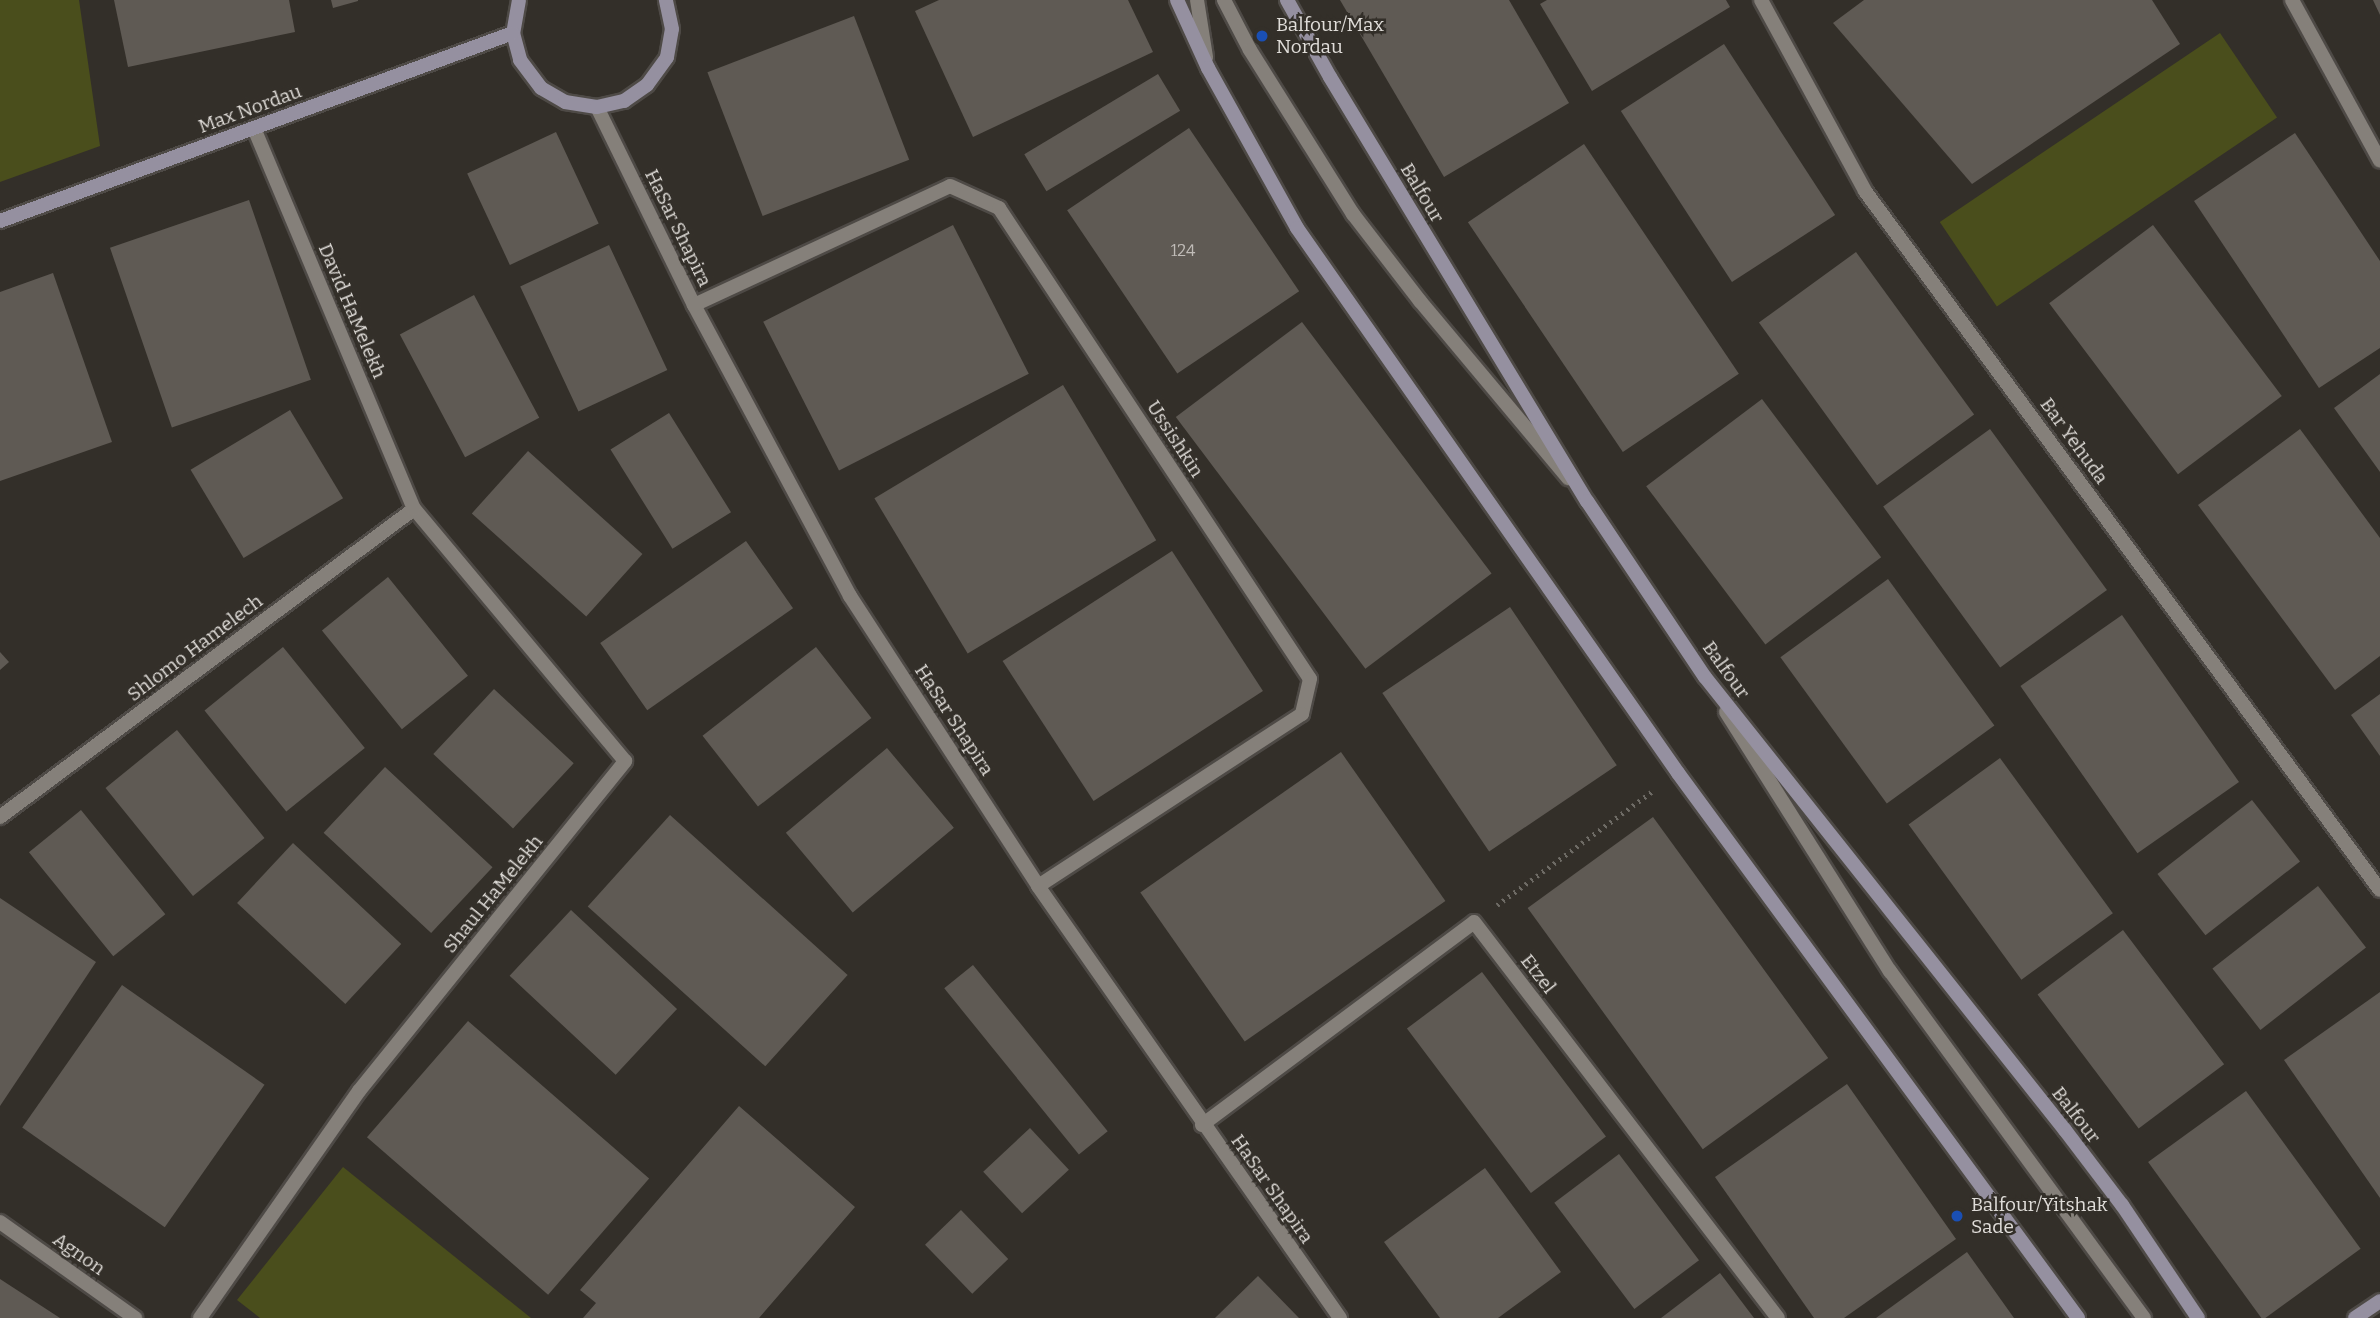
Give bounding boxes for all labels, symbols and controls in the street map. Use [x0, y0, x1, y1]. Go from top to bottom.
place label: Balfour/Max Nordau [1276, 14, 1384, 58]
marker: Balfour/Max Nordau [1254, 28, 1270, 44]
street label: Max Nordau [195, 80, 305, 138]
street label: Balfour [1395, 159, 1449, 227]
street label: HaSar Shapira [640, 166, 716, 290]
street label: David HaMelekh [313, 240, 391, 382]
house number: 124 [1171, 241, 1195, 261]
street label: Bar Yehuda [2035, 394, 2113, 488]
street label: Ussishkin [1142, 396, 1208, 482]
street label: Shlomo Hamelech [123, 590, 267, 706]
street label: Balfour [1698, 637, 1754, 703]
street label: HaSar Shapira [910, 660, 998, 780]
street label: Shaul HaMelekh [439, 830, 547, 958]
street label: Etzel [1516, 950, 1560, 998]
street label: Balfour [2047, 1082, 2105, 1148]
street label: HaSar Shapira [1226, 1130, 1318, 1248]
place label: Balfour/Yitshak Sade [1971, 1194, 2108, 1238]
marker: Balfour/Yitshak Sade [1949, 1208, 1965, 1224]
street label: Agnon [49, 1228, 109, 1280]

